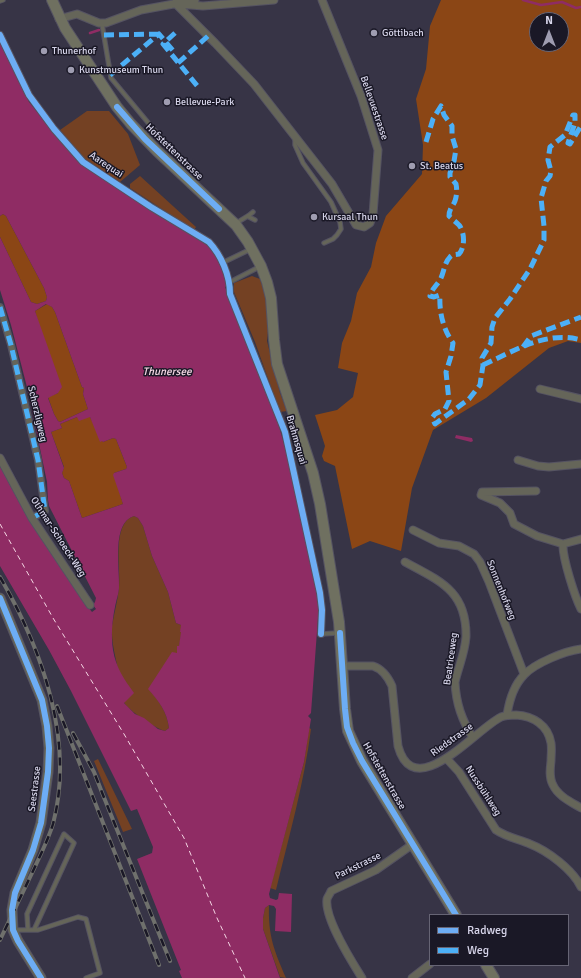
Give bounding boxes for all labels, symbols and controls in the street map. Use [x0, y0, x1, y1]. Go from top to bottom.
north arrow [529, 12, 569, 52]
text: N [545, 14, 553, 27]
place label: Göttibach [382, 27, 424, 39]
marker: Göttibach [369, 28, 379, 38]
place label: Thunerhof [52, 45, 96, 57]
marker: Thunerhof [39, 46, 49, 56]
place label: Kunstmuseum Thun [79, 64, 163, 76]
marker: Kunstmuseum Thun [66, 65, 76, 75]
street label: Bellevuestrasse [357, 74, 391, 142]
place label: Bellevue-Park [175, 96, 234, 108]
marker: Bellevue-Park [162, 97, 172, 107]
street label: Hofstettenstrasse [143, 121, 205, 183]
street label: Aarequai [87, 149, 125, 181]
place label: St. Beatus [420, 160, 463, 172]
marker: St. Beatus [407, 161, 417, 171]
place label: Kursaal Thun [322, 211, 378, 223]
marker: Kursaal Thun [309, 212, 319, 222]
water label: Thunersee [143, 365, 191, 379]
street label: Scherzligweg [25, 385, 49, 443]
street label: Brahmsquai [283, 414, 309, 466]
street label: Othmar-Schoeck-Weg [28, 495, 88, 579]
street label: Sonnenhofweg [483, 558, 519, 622]
street label: Beatriceweg [441, 632, 461, 686]
street label: Riedstrasse [429, 721, 475, 759]
street label: Hofstettenstrasse [360, 740, 408, 812]
street label: Nussbühlweg [462, 764, 504, 818]
street label: Seestrasse [26, 766, 44, 812]
street label: Parkstrasse [333, 850, 383, 882]
legend [429, 914, 569, 966]
text: Radweg [467, 923, 507, 938]
text: Weg [467, 943, 489, 958]

